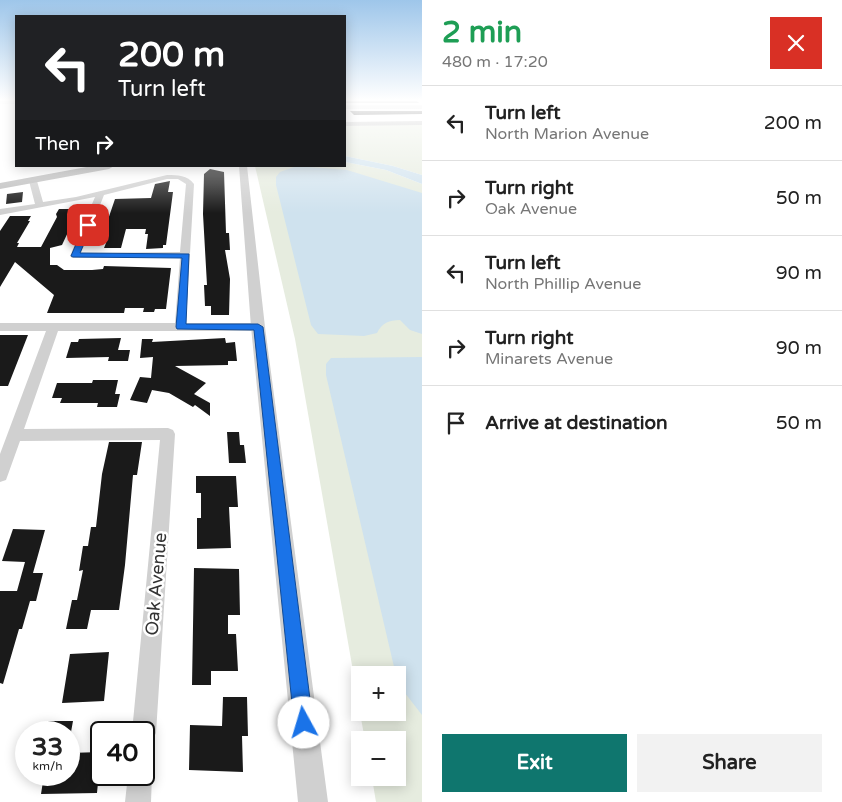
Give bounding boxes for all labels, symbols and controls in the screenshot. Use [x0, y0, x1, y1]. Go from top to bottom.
text: 2 min [442, 14, 522, 51]
button: close [770, 17, 822, 69]
text: 200 m [118, 34, 225, 76]
icon: left [35, 35, 100, 100]
text: 480 m · 17:20 [442, 52, 548, 72]
text: Turn left [118, 76, 206, 102]
text: Turn left [485, 102, 561, 124]
icon: left [442, 109, 470, 137]
text: 200 m [764, 112, 822, 134]
text: North Marion Avenue [485, 124, 649, 144]
icon: right [90, 130, 118, 158]
text: Then [35, 133, 80, 155]
text: Turn right [485, 177, 573, 199]
icon: right [442, 184, 470, 212]
text: 50 m [776, 187, 822, 209]
text: Oak Avenue [485, 199, 577, 219]
pin [67, 204, 109, 246]
icon: arrive [74, 211, 102, 239]
text: Turn left [485, 252, 561, 274]
icon: left [442, 259, 470, 287]
text: 90 m [776, 262, 822, 284]
text: North Phillip Avenue [485, 274, 641, 294]
text: Turn right [485, 327, 573, 349]
icon: right [442, 334, 470, 362]
text: 90 m [776, 337, 822, 359]
text: Minarets Avenue [485, 349, 613, 369]
icon: arrive [442, 409, 470, 437]
text: Arrive at destination [485, 412, 668, 434]
text: 50 m [776, 412, 822, 434]
street label: Oak Avenue [141, 532, 171, 636]
map controls [351, 666, 406, 786]
button: + [351, 666, 406, 721]
position arrow [277, 696, 329, 748]
speed limit sign: 40 [90, 721, 155, 786]
button: − [351, 731, 406, 786]
text: 33 [32, 732, 63, 762]
button: Exit [442, 734, 627, 792]
button: Share [637, 734, 822, 792]
text: km/h [32, 759, 63, 773]

